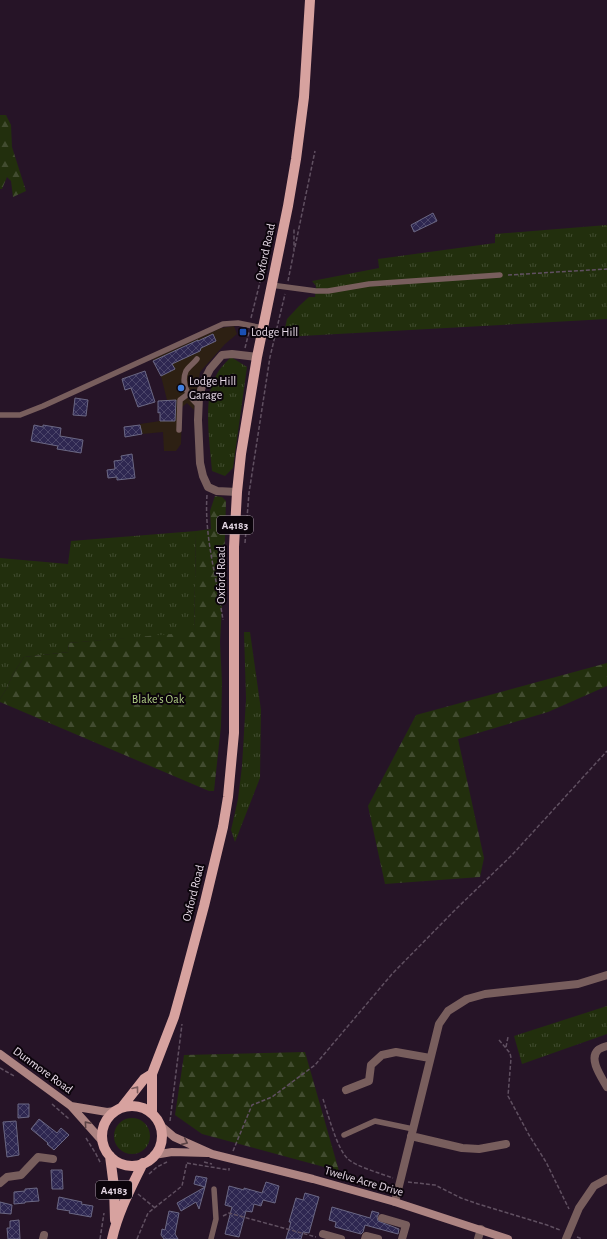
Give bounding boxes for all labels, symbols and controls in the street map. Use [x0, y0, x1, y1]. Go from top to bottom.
street label: Oxford Road [253, 222, 277, 282]
place label: Lodge Hill [251, 326, 298, 338]
marker: Lodge Hill [238, 327, 248, 337]
place label: Lodge Hill Garage [189, 375, 236, 401]
marker: Lodge Hill Garage [176, 383, 186, 393]
road number: A4183 [217, 516, 253, 534]
street label: Oxford Road [215, 546, 227, 604]
park label: Blake's Oak [132, 693, 185, 705]
street label: Oxford Road [180, 863, 206, 923]
street label: Dunmore Road [11, 1044, 75, 1096]
one-way arrow [131, 1087, 138, 1094]
one-way arrow [84, 1121, 91, 1129]
one-way arrow [181, 1137, 188, 1145]
street label: Twelve Acre Drive [323, 1164, 405, 1198]
road number: A4183 [96, 1181, 132, 1199]

